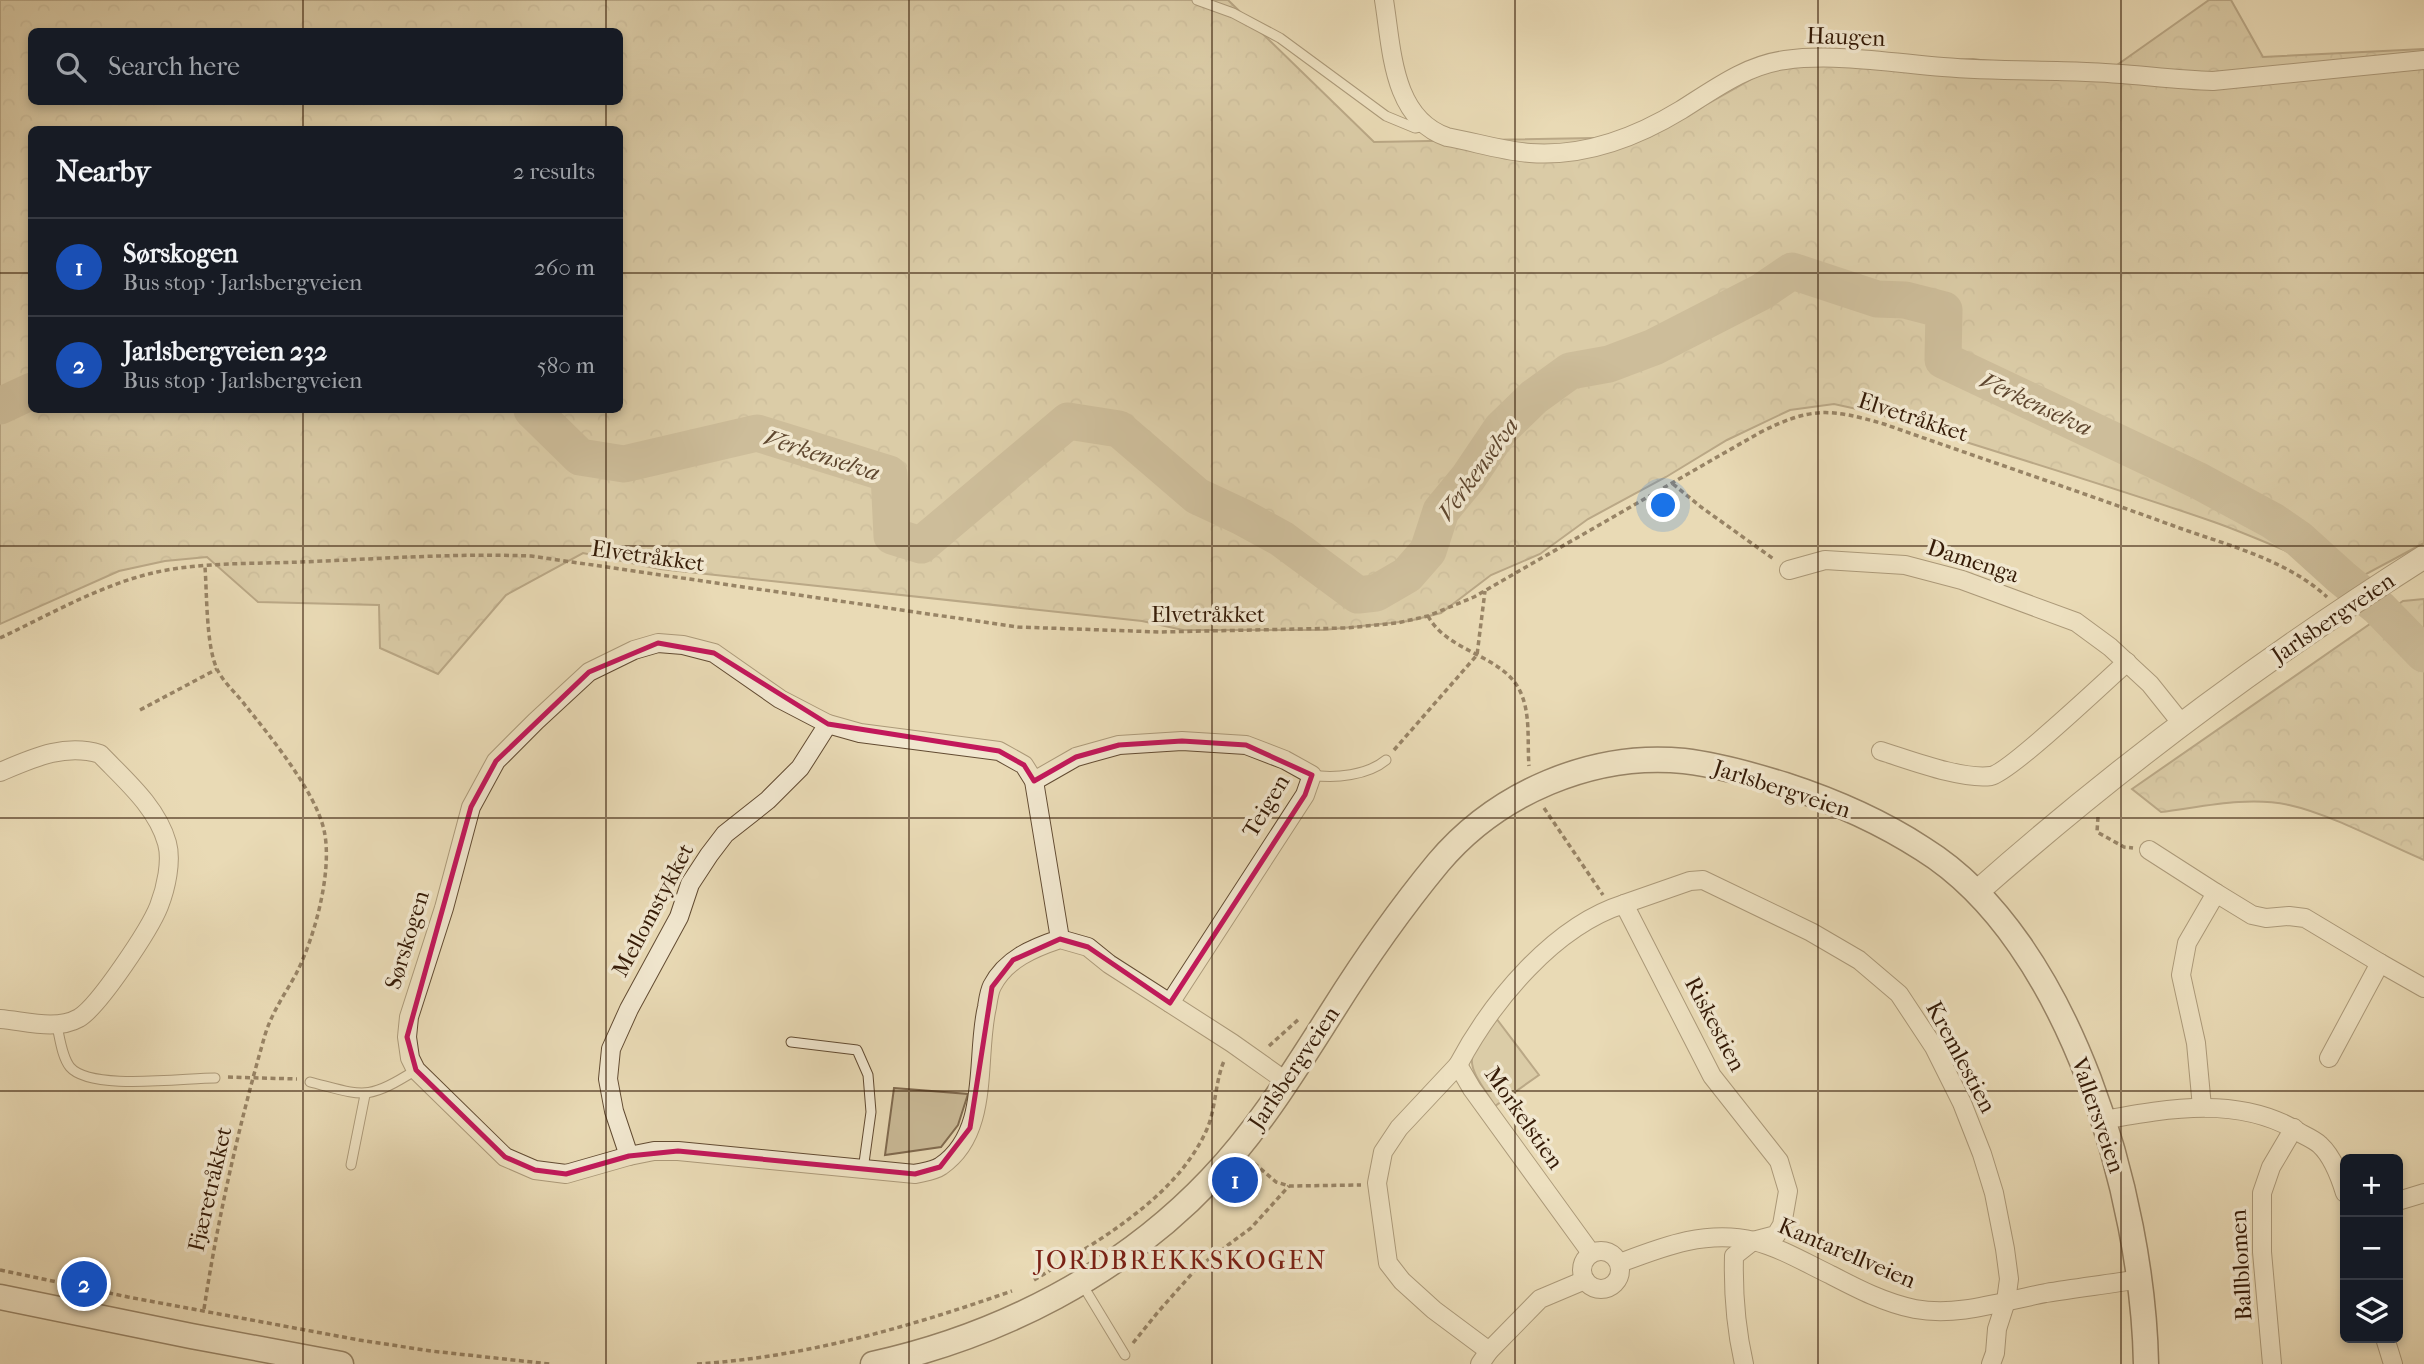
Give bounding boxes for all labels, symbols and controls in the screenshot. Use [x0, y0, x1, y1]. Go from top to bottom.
street label: Haugen [1806, 22, 1886, 52]
search box [28, 28, 623, 105]
icon: search [52, 48, 90, 86]
text: Search here [108, 51, 240, 82]
text: Nearby [56, 154, 151, 189]
text: 2 results [513, 158, 595, 185]
text: Sørskogen [123, 238, 238, 269]
text: 1 [75, 254, 83, 281]
text: 260 m [534, 254, 595, 281]
text: Bus stop · Jarlsbergveien [123, 269, 362, 296]
text: Jarlsbergveien 232 [123, 336, 327, 367]
text: 2 [73, 352, 85, 379]
text: 580 m [537, 352, 595, 379]
water label: Verkenselva [1976, 366, 2096, 442]
text: Bus stop · Jarlsbergveien [123, 367, 362, 394]
street label: Elvetråkket [1855, 387, 1971, 447]
water label: Verkenselva [1431, 412, 1525, 526]
water label: Verkenselva [761, 423, 883, 487]
your location [1646, 488, 1680, 522]
street label: Damenga [1924, 534, 2023, 589]
street label: Elvetråkket [590, 535, 706, 577]
street label: Jarlsbergveien [2265, 567, 2400, 670]
street label: Elvetråkket [1151, 601, 1265, 628]
street label: Jarlsbergveien [1708, 753, 1855, 824]
street label: Teigen [1237, 769, 1296, 842]
street label: Mellomstykket [607, 839, 699, 981]
street label: Sørskogen [379, 887, 435, 993]
street label: Riskestien [1679, 972, 1751, 1076]
street label: Kremlestien [1920, 997, 2002, 1118]
street label: Jarlsbergveien [1242, 1001, 1345, 1136]
street label: Vallersveien [2065, 1053, 2131, 1177]
street label: Morkelstien [1479, 1061, 1570, 1175]
street label: Fjæretråkket [183, 1124, 237, 1254]
pin: 1 [1212, 1154, 1258, 1206]
map controls [2340, 1154, 2403, 1343]
button: + [2340, 1154, 2403, 1217]
street label: Ballblomen [2225, 1208, 2257, 1321]
street label: Kantarellveien [1774, 1212, 1920, 1294]
button: − [2340, 1217, 2403, 1280]
district label: JORDBREKKSKOGEN [1032, 1245, 1328, 1276]
pin: 2 [61, 1258, 107, 1310]
button: layers [2340, 1280, 2403, 1343]

